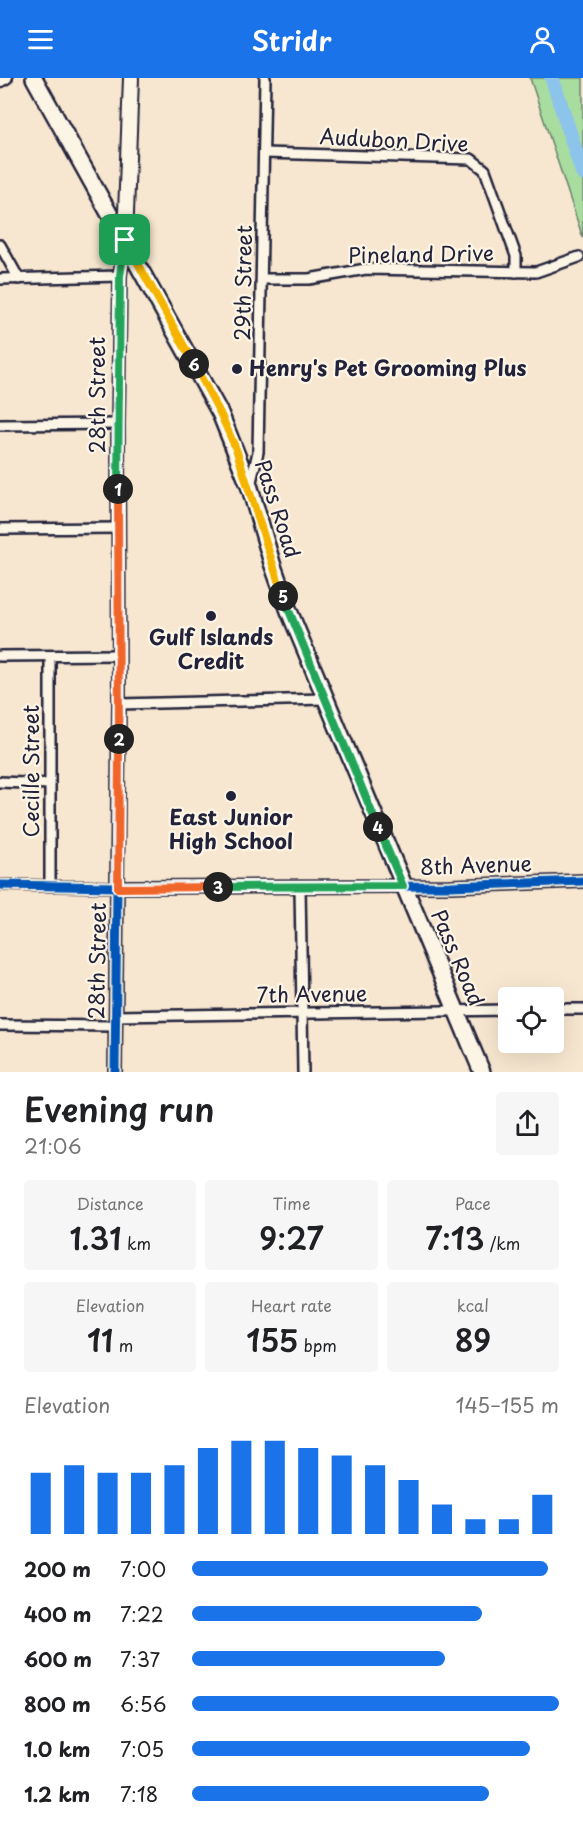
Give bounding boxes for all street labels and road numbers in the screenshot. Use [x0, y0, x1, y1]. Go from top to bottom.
street label: Audubon Drive [319, 119, 469, 159]
street label: 29th Street [225, 225, 259, 341]
street label: Pineland Drive [348, 236, 494, 270]
street label: 28th Street [80, 337, 112, 453]
street label: Pass Road [248, 455, 310, 562]
street label: Cecille Street [14, 705, 46, 837]
street label: 8th Avenue [419, 846, 533, 882]
street label: 28th Street [79, 902, 113, 1020]
street label: Pass Road [424, 904, 494, 1010]
street label: 7th Avenue [256, 976, 368, 1010]

